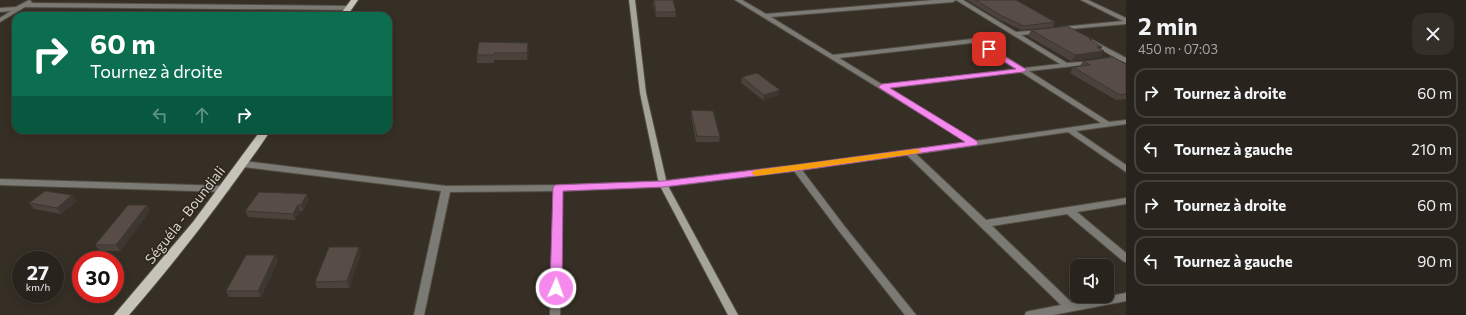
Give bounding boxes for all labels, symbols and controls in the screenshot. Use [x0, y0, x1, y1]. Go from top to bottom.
text: 2 min [1138, 11, 1198, 40]
button: close [1412, 13, 1454, 55]
text: 60 m [90, 26, 156, 60]
icon: right [24, 28, 76, 80]
pin [972, 32, 1006, 66]
icon: arrive [978, 38, 1000, 60]
text: 450 m · 07:03 [1138, 41, 1218, 57]
text: Tournez à droite [90, 60, 223, 82]
icon: right [1140, 82, 1162, 104]
text: Tournez à droite [1174, 84, 1286, 102]
text: 60 m [1417, 84, 1452, 102]
icon: left [149, 104, 171, 126]
icon: ahead [191, 104, 213, 126]
icon: right [233, 104, 255, 126]
icon: left [1140, 138, 1162, 160]
text: Tournez à gauche [1174, 140, 1293, 158]
text: 210 m [1412, 140, 1452, 158]
street label: Séguéla - Boundiali [141, 162, 228, 267]
icon: right [1140, 194, 1162, 216]
text: Tournez à droite [1174, 196, 1286, 214]
text: 60 m [1417, 196, 1452, 214]
icon: left [1140, 250, 1162, 272]
speed limit sign: 30 [72, 251, 124, 303]
text: Tournez à gauche [1174, 252, 1293, 270]
text: 90 m [1417, 252, 1452, 270]
map controls [1070, 259, 1114, 303]
button: sound [1070, 259, 1114, 303]
text: 27 [27, 260, 49, 284]
position arrow [535, 267, 577, 309]
text: km/h [26, 281, 50, 293]

